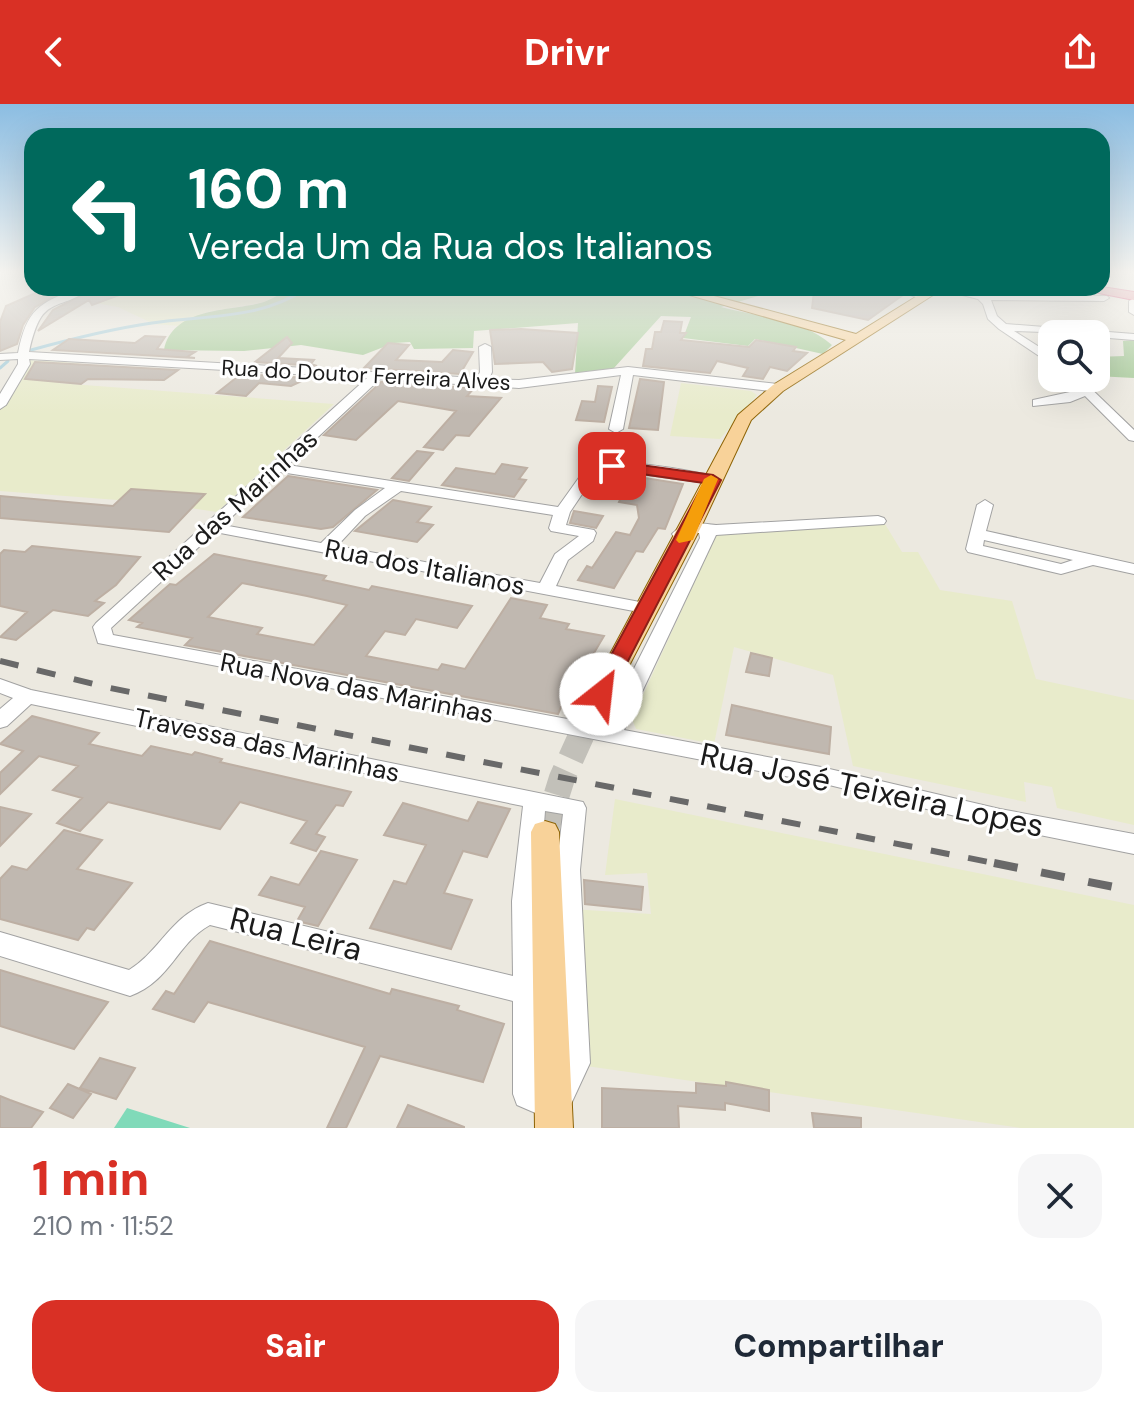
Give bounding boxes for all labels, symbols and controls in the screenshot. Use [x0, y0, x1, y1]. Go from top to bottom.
text: Drivr [524, 29, 610, 76]
icon: back [32, 30, 76, 74]
icon: share [1058, 30, 1102, 74]
text: 160 m [188, 152, 349, 225]
icon: left [56, 160, 160, 264]
text: Vereda Um da Rua dos Italianos [188, 223, 713, 270]
map controls [1038, 320, 1110, 392]
button: search [1038, 320, 1110, 392]
street label: Rua do Doutor Ferreira Alves [221, 353, 511, 397]
street label: Rua das Marinhas [145, 422, 325, 588]
pin [578, 432, 646, 500]
icon: arrive [590, 444, 634, 488]
street label: Rua dos Italianos [322, 531, 528, 603]
street label: Rua Nova das Marinhas [218, 645, 496, 731]
position arrow [559, 652, 643, 736]
street label: Travessa das Marinhas [131, 700, 403, 790]
street label: Rua José Teixeira Lopes [696, 733, 1048, 847]
street label: Rua Leira [226, 897, 366, 971]
text: 1 min [32, 1147, 149, 1210]
button: close [1018, 1154, 1102, 1238]
text: 210 m · 11:52 [32, 1209, 174, 1243]
button: Sair [32, 1300, 559, 1392]
button: Compartilhar [575, 1300, 1102, 1392]

